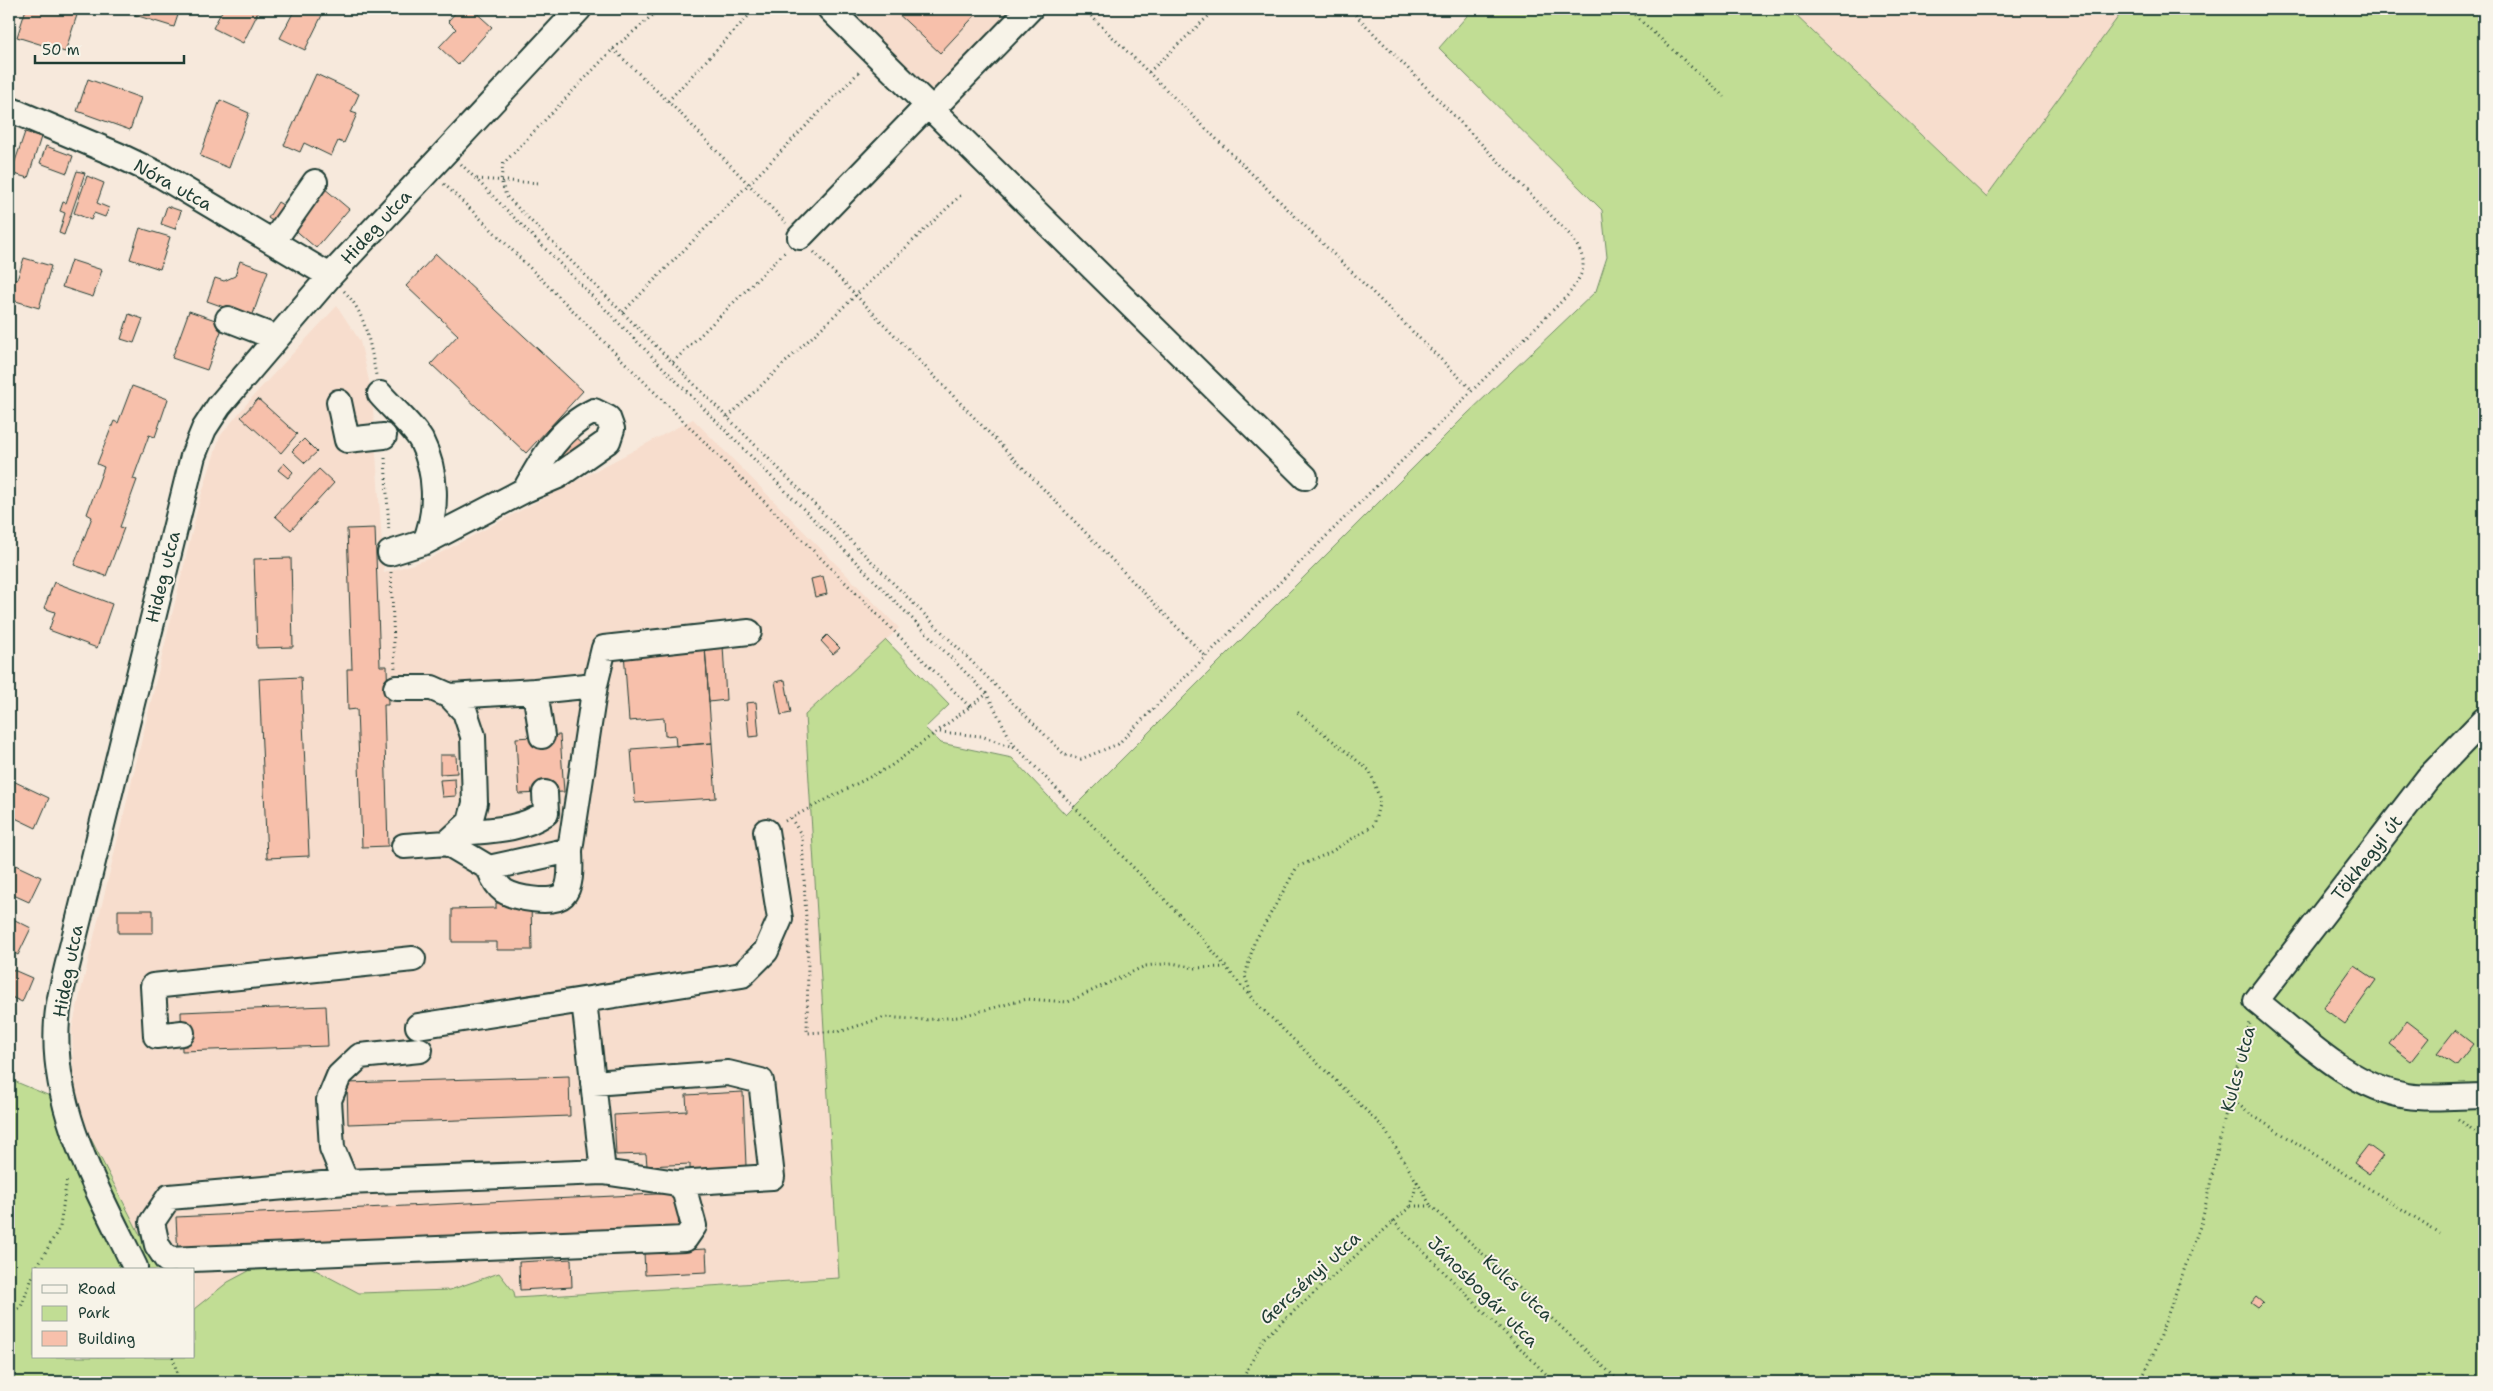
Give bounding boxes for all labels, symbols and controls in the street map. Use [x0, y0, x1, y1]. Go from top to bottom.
scale bar [35, 32, 184, 64]
text: 50 m [42, 40, 80, 60]
street label: Nóra utca [129, 154, 217, 216]
street label: Hideg utca [335, 185, 417, 269]
street label: Hideg utca [140, 529, 186, 625]
street label: Tökhegyi út [2326, 810, 2408, 906]
street label: Hideg utca [47, 923, 89, 1019]
street label: Kulcs utca [2215, 1023, 2261, 1115]
street label: Gercsényi utca [1254, 1226, 1366, 1330]
street label: Jánosbogár utca [1422, 1231, 1544, 1353]
street label: Kulcs utca [1478, 1249, 1558, 1327]
legend [32, 1268, 195, 1358]
text: Road [78, 1279, 116, 1299]
text: Park [78, 1303, 110, 1323]
text: Building [78, 1329, 135, 1349]

